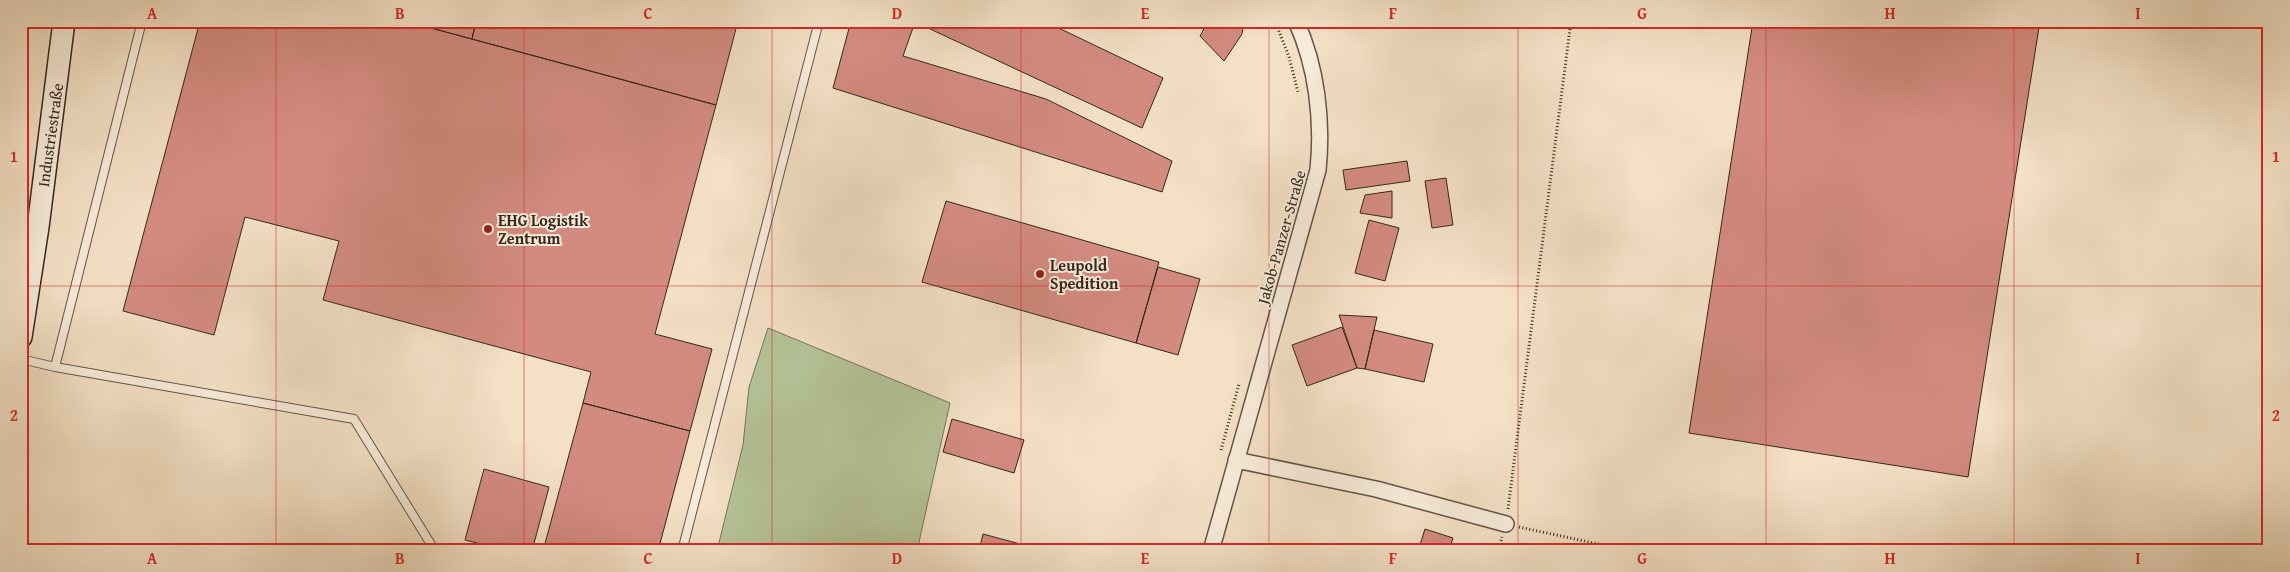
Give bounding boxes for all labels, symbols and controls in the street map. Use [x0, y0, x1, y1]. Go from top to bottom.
text: A [147, 1, 158, 25]
text: B [395, 1, 405, 25]
text: C [643, 1, 653, 25]
text: D [892, 1, 902, 25]
text: E [1141, 1, 1150, 25]
text: F [1389, 1, 1397, 25]
text: G [1637, 1, 1647, 25]
text: H [1884, 1, 1896, 25]
text: I [2135, 1, 2141, 25]
street label: Industriestraße [31, 82, 69, 188]
text: 1 [10, 144, 18, 168]
text: 1 [2272, 144, 2280, 168]
street label: Jakob-Panzer-Straße [1250, 167, 1312, 309]
place label: EHG Logistik Zentrum [498, 208, 589, 250]
marker: EHG Logistik Zentrum [482, 223, 494, 235]
place label: Leupold Spedition [1050, 253, 1119, 295]
marker: Leupold Spedition [1034, 268, 1046, 280]
text: 2 [10, 403, 18, 427]
text: 2 [2272, 403, 2280, 427]
text: A [147, 546, 158, 570]
text: B [395, 546, 405, 570]
text: C [643, 546, 653, 570]
text: D [892, 546, 902, 570]
text: E [1141, 546, 1150, 570]
text: F [1389, 546, 1397, 570]
text: G [1637, 546, 1647, 570]
text: H [1884, 546, 1896, 570]
text: I [2135, 546, 2141, 570]

